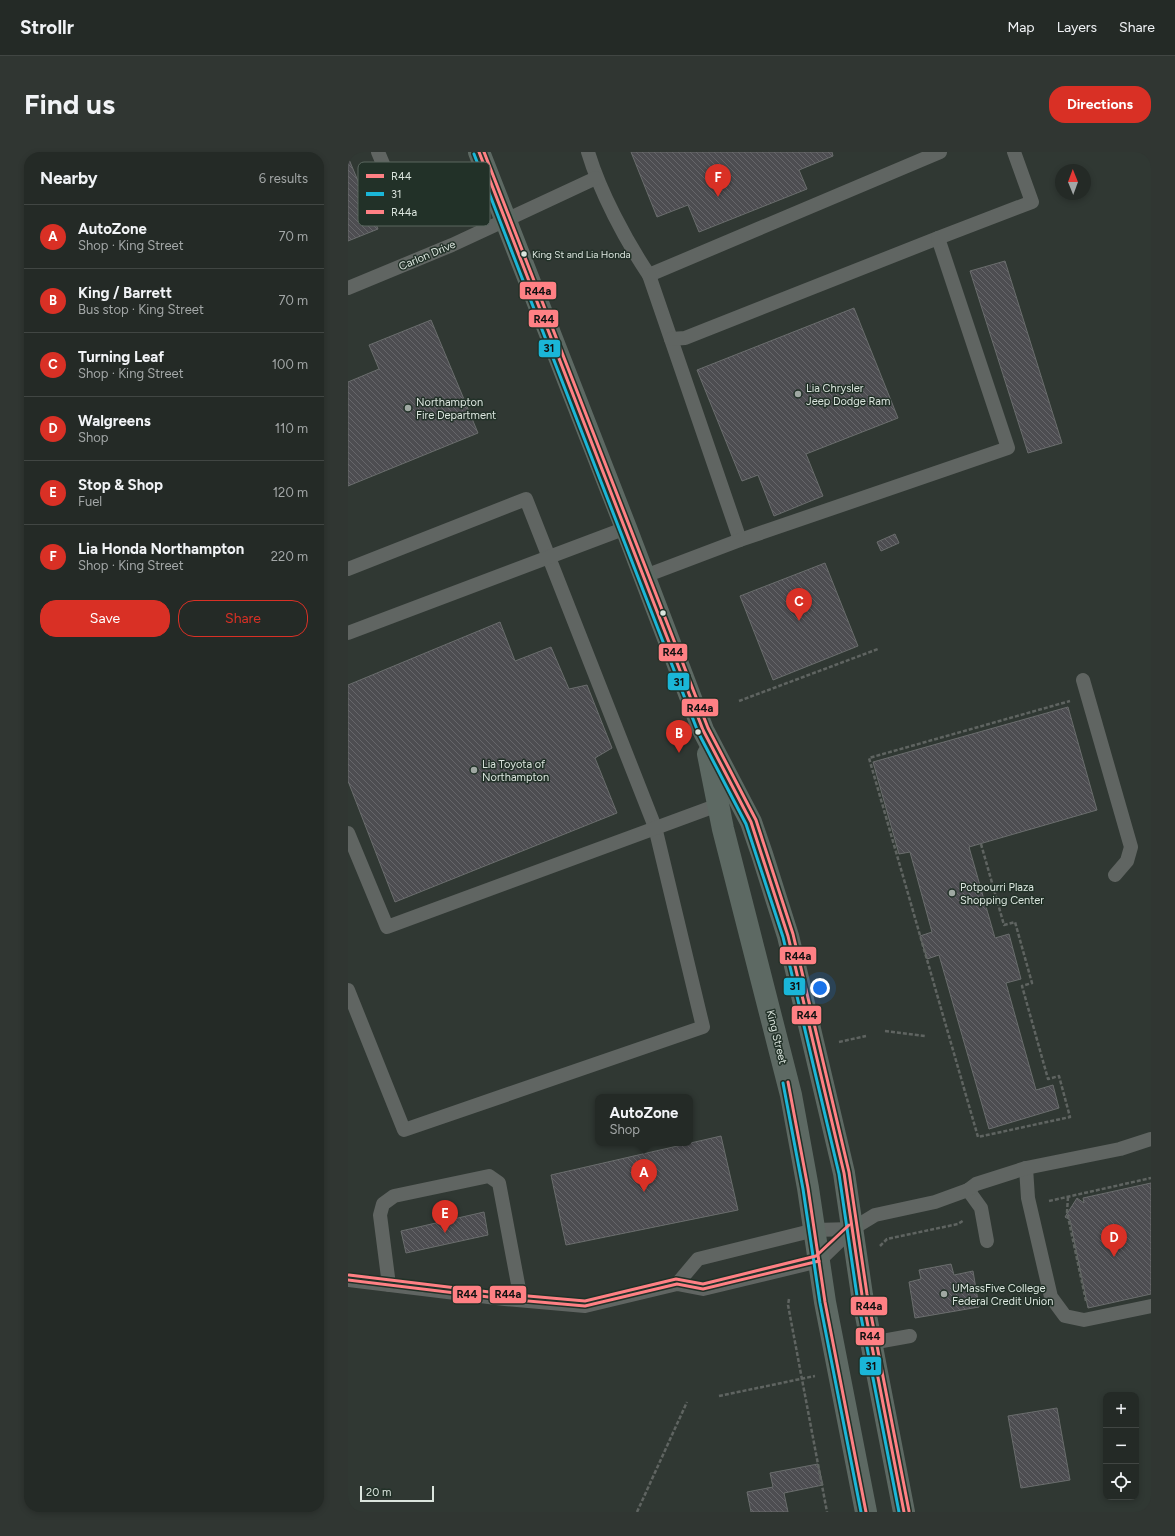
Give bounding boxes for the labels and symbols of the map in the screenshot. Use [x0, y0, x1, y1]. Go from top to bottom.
legend [358, 162, 490, 226]
pin: F [705, 164, 731, 197]
north arrow [1055, 164, 1091, 200]
text: R44 [391, 170, 412, 183]
text: 31 [391, 188, 402, 201]
text: R44a [391, 206, 417, 219]
street label: Carlon Drive [397, 238, 458, 273]
place label: King St and Lia Honda [532, 248, 631, 261]
marker: King St and Lia Honda [519, 249, 529, 259]
line badge: R44a [519, 281, 557, 300]
text: R44a [525, 285, 552, 298]
line badge: R44 [528, 309, 559, 328]
text: R44 [533, 313, 555, 326]
line badge: 31 [538, 339, 561, 358]
text: 31 [544, 342, 554, 355]
place label: Lia Chrysler Jeep Dodge Ram [806, 382, 890, 408]
marker: Lia Chrysler Jeep Dodge Ram [793, 389, 803, 399]
place label: Northampton Fire Department [416, 396, 496, 422]
marker: Northampton Fire Department [403, 403, 413, 413]
pin: C [786, 588, 812, 621]
unlabelled marker [658, 608, 668, 618]
line badge: R44 [658, 643, 688, 662]
text: R44 [662, 646, 684, 659]
line badge: 31 [667, 672, 690, 691]
text: 31 [674, 676, 684, 689]
line badge: R44a [681, 698, 719, 717]
text: R44a [687, 702, 714, 715]
pin: B [666, 720, 692, 753]
unlabelled marker [693, 727, 703, 737]
place label: Lia Toyota of Northampton [482, 758, 549, 784]
marker: Lia Toyota of Northampton [469, 765, 479, 775]
place label: Potpourri Plaza Shopping Center [960, 881, 1044, 907]
marker: Potpourri Plaza Shopping Center [947, 888, 957, 898]
line badge: R44a [779, 946, 817, 965]
text: R44a [785, 950, 812, 963]
line badge: 31 [783, 977, 806, 996]
your location [810, 978, 830, 998]
text: 31 [790, 980, 800, 993]
line badge: R44 [791, 1005, 822, 1025]
street label: King Street [764, 1009, 790, 1066]
text: R44 [796, 1009, 818, 1022]
pin: A [631, 1159, 657, 1192]
pin: E [432, 1200, 458, 1233]
pin: D [1101, 1224, 1127, 1257]
place label: UMassFive College Federal Credit Union [952, 1282, 1053, 1308]
line badge: R44 [452, 1285, 482, 1304]
line badge: R44a [489, 1285, 527, 1304]
text: R44 [456, 1288, 478, 1301]
text: R44a [495, 1288, 522, 1301]
marker: UMassFive College Federal Credit Union [939, 1289, 949, 1299]
line badge: R44a [850, 1296, 888, 1316]
text: R44a [856, 1300, 883, 1313]
line badge: R44 [855, 1327, 885, 1346]
text: R44 [859, 1330, 881, 1343]
line badge: 31 [859, 1356, 882, 1376]
text: 31 [866, 1360, 876, 1373]
scale bar [360, 1484, 434, 1503]

